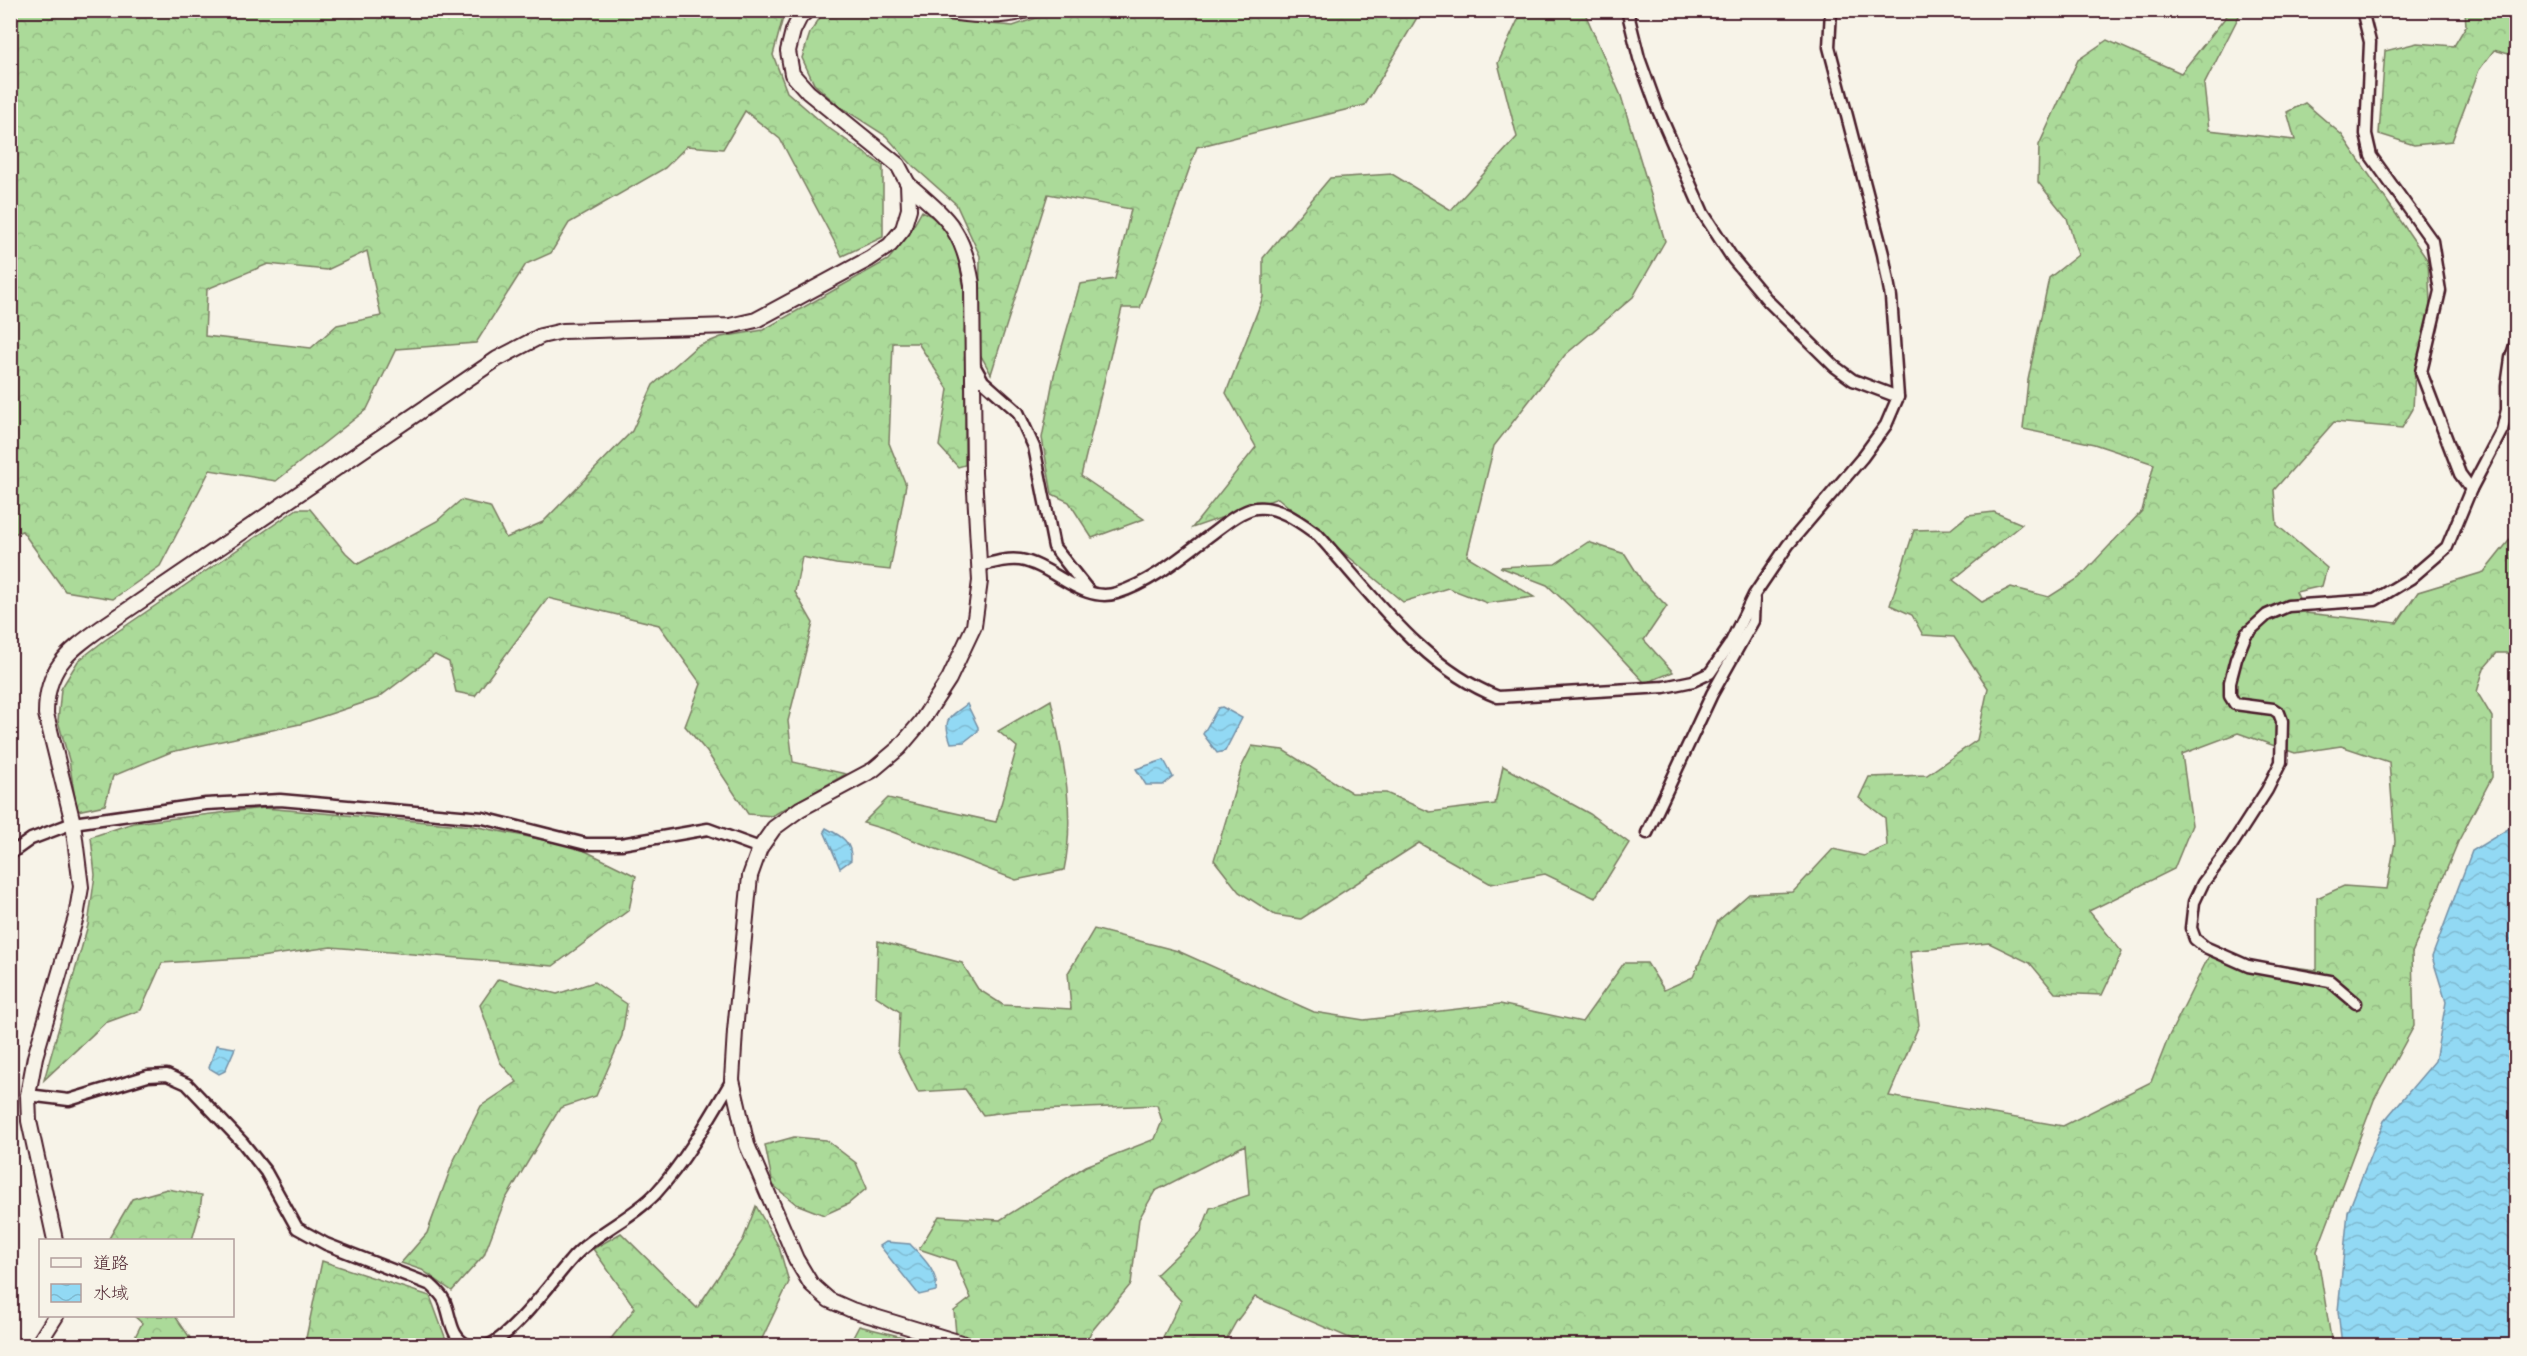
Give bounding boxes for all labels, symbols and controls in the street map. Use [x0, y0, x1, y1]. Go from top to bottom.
legend [39, 1239, 234, 1317]
text: 道路 [93, 1252, 129, 1274]
text: 水域 [93, 1282, 129, 1304]

